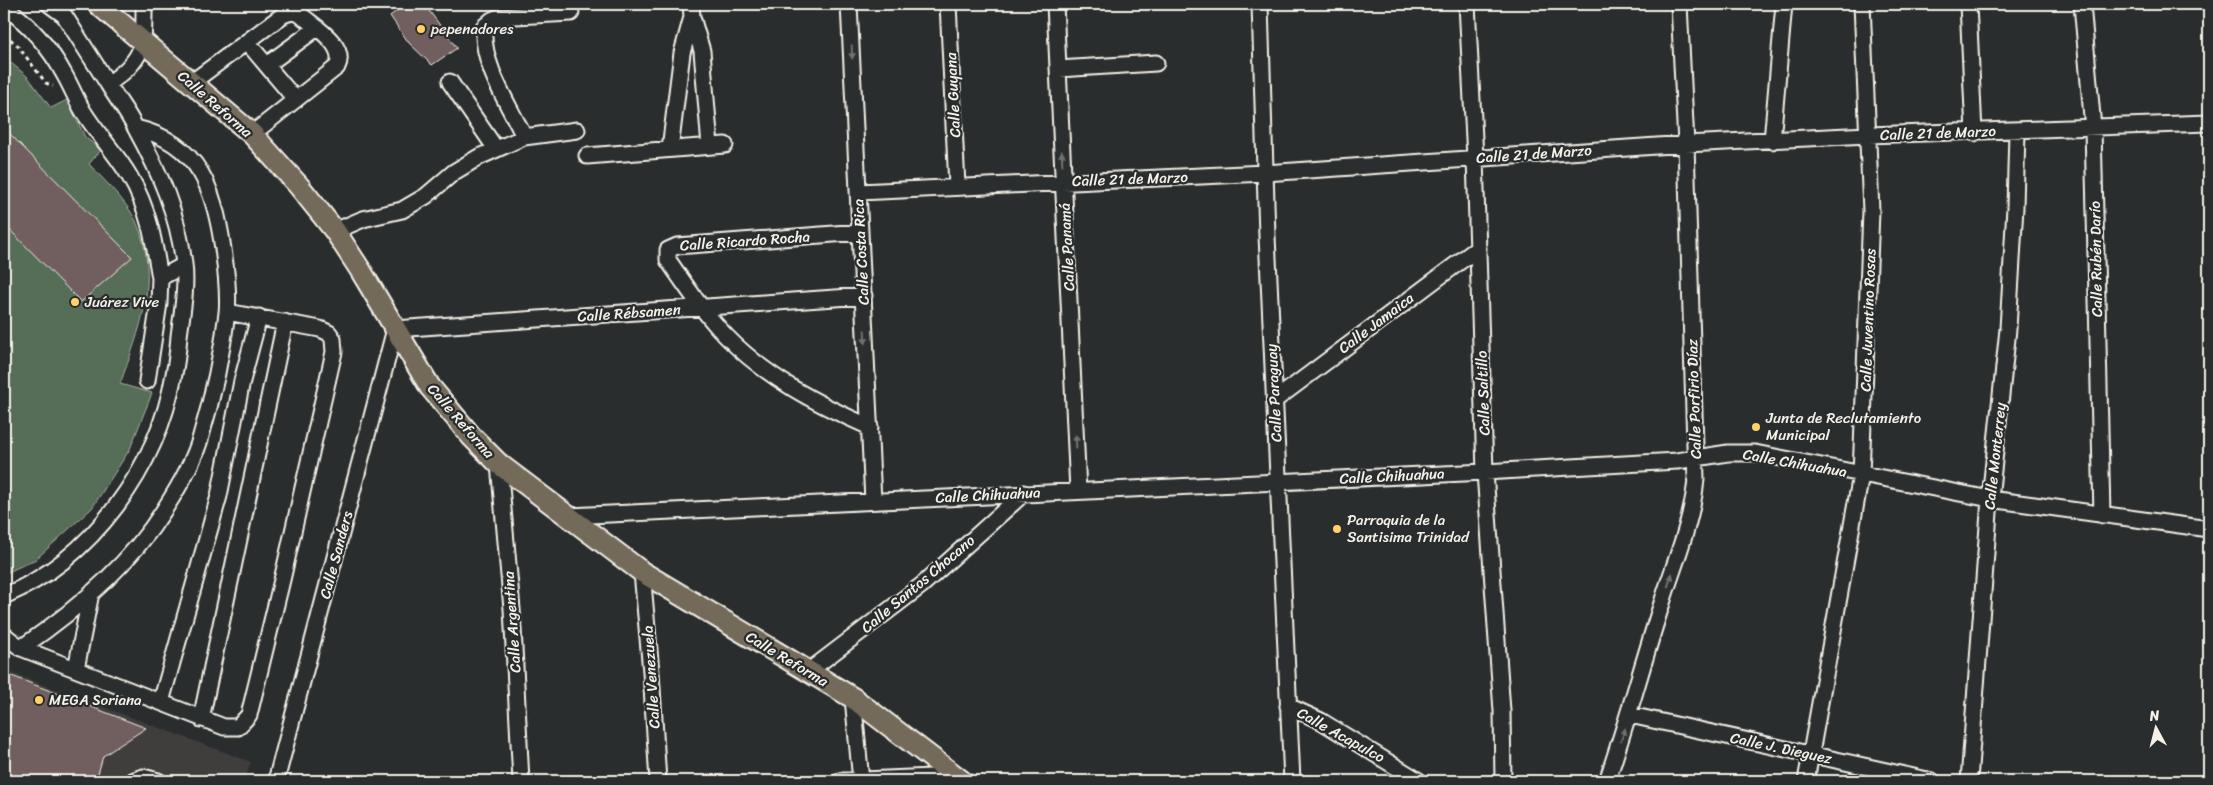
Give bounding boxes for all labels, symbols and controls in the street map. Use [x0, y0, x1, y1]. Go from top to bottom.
place label: pepenadores [430, 16, 514, 42]
marker: pepenadores [415, 23, 427, 35]
one-way arrow [848, 45, 856, 61]
street label: Calle Guyana [938, 51, 968, 138]
street label: Calle Reforma [171, 64, 259, 145]
street label: Calle 21 de Marzo [1880, 118, 1997, 148]
street label: Calle 21 de Marzo [1475, 137, 1593, 171]
one-way arrow [1058, 149, 1066, 165]
street label: Calle 21 de Marzo [1072, 164, 1189, 194]
street label: Calle Costa Rica [845, 198, 877, 306]
street label: Calle Rubén Darío [2082, 200, 2110, 317]
street label: Calle Panamá [1052, 202, 1082, 292]
street label: Calle Ricardo Rocha [679, 223, 811, 259]
street label: Calle Juventino Rosas [1853, 248, 1883, 392]
street label: Calle Jamaica [1332, 285, 1420, 360]
place label: Juárez Vive [84, 289, 160, 315]
marker: Juárez Vive [69, 296, 81, 308]
street label: Calle Rébsamen [576, 296, 682, 330]
one-way arrow [862, 329, 870, 345]
street label: Calle Porfirio Díaz [1679, 338, 1709, 459]
street label: Calle Paraguay [1258, 343, 1290, 443]
street label: Calle Saltillo [1469, 350, 1497, 436]
street label: Calle Reforma [421, 377, 502, 465]
street label: Calle Monterrey [1976, 401, 2014, 511]
place label: Junta de Reclutamiento Municipal [1765, 405, 1922, 448]
marker: Junta de Reclutamiento Municipal [1750, 421, 1762, 433]
one-way arrow [1072, 434, 1080, 450]
street label: Calle Chihuahua [1741, 441, 1850, 485]
street label: Calle Chihuahua [1339, 460, 1446, 492]
street label: Calle Chihuahua [935, 479, 1042, 511]
street label: Calle Sanders [312, 507, 360, 602]
place label: Parroquia de la Santisima Trinidad [1347, 507, 1470, 550]
marker: Parroquia de la Santisima Trinidad [1331, 523, 1343, 535]
street label: Calle Santos Chocano [855, 528, 981, 640]
street label: Calle Argentina [495, 570, 529, 674]
one-way arrow [1667, 572, 1674, 587]
street label: Calle Venezuela [634, 624, 668, 729]
street label: Calle Reforma [741, 624, 834, 694]
place label: MEGA Soriana [49, 687, 142, 713]
marker: MEGA Soriana [33, 694, 45, 706]
street label: Calle Acapulco [1292, 700, 1390, 770]
north arrow [2130, 702, 2180, 752]
text: N [2147, 703, 2161, 729]
street label: Calle J. Dieguez [1728, 725, 1835, 772]
one-way arrow [1619, 727, 1627, 742]

